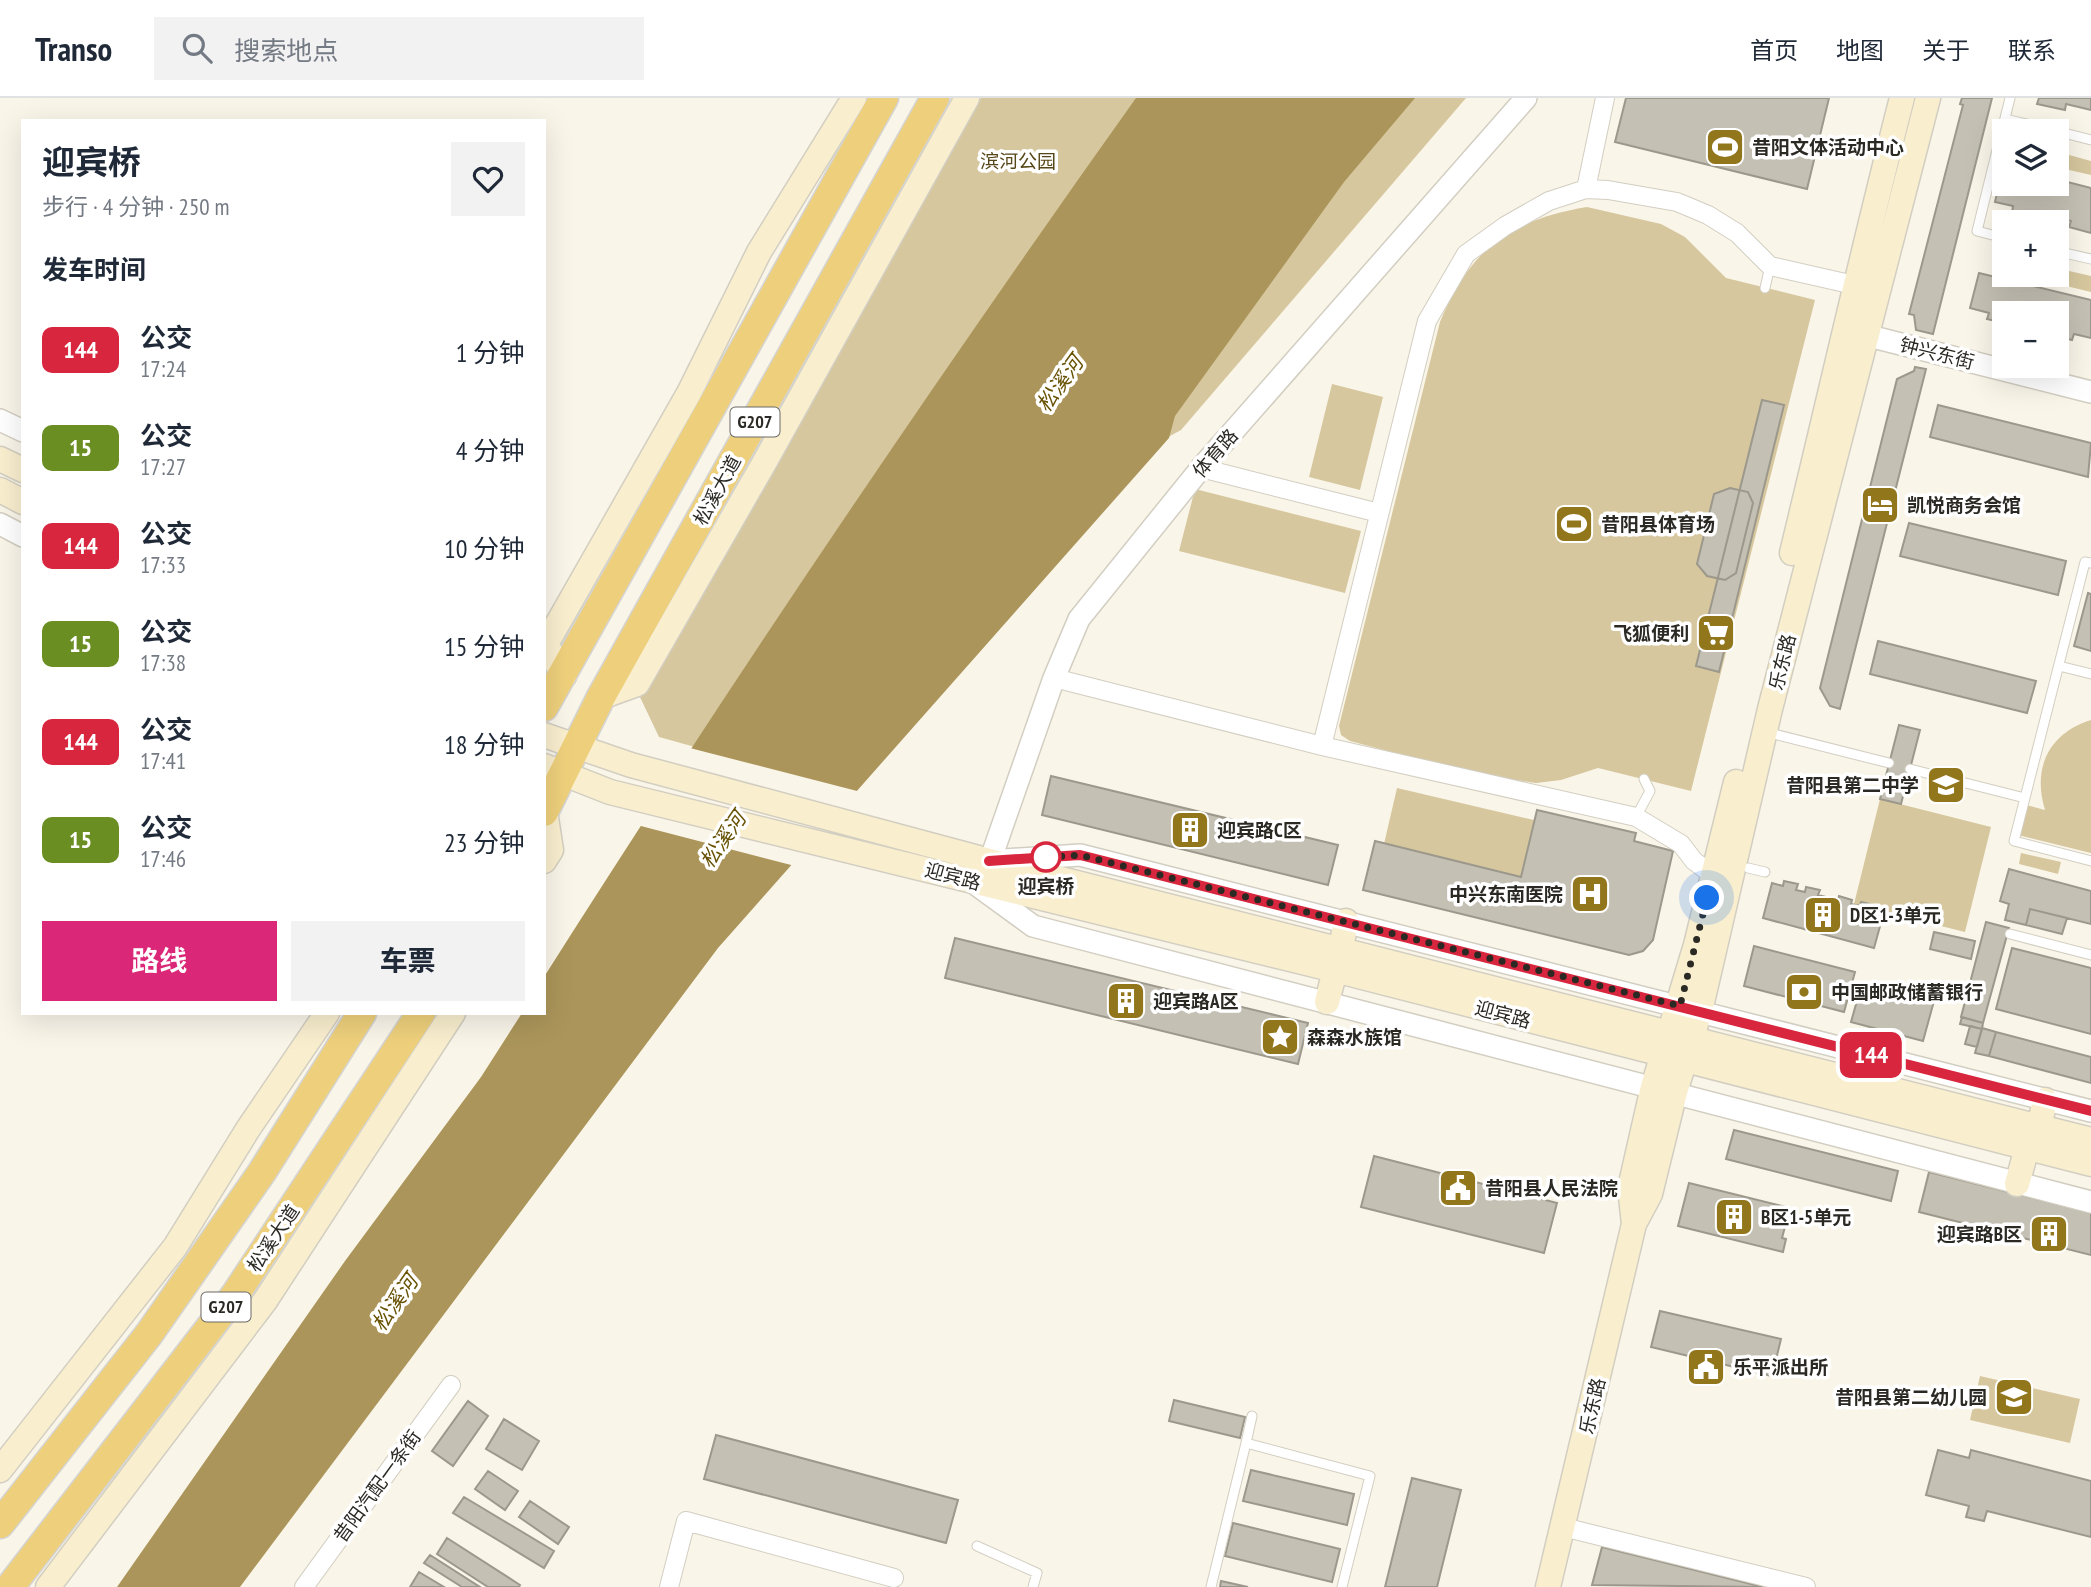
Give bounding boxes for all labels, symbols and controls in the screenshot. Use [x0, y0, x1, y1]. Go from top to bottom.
search box [154, 17, 644, 80]
text: Transo [35, 27, 112, 70]
icon: search [178, 29, 216, 67]
text: 搜索地点 [234, 34, 338, 67]
text: 首页 [1750, 35, 1798, 66]
text: 地图 [1836, 35, 1884, 66]
text: 关于 [1922, 35, 1970, 66]
text: 联系 [2008, 35, 2056, 66]
map controls [1992, 119, 2069, 378]
button: layers [1992, 119, 2069, 196]
sports icon: 昔阳文体活动中心 [1704, 126, 1746, 168]
place label: 昔阳文体活动中心 [1752, 135, 1904, 159]
text: 迎宾桥 [42, 140, 141, 183]
button: heart [451, 142, 525, 216]
park label: 滨河公园 [980, 149, 1056, 173]
text: 步行 · 4 分钟 · 250 m [42, 192, 229, 221]
button: + [1992, 210, 2069, 287]
text: 发车时间 [42, 253, 146, 286]
button: − [1992, 301, 2069, 378]
text: 公交 [140, 321, 192, 354]
street label: 钟兴东街 [1897, 332, 1977, 374]
text: 144 [63, 334, 98, 365]
text: 1 分钟 [456, 336, 525, 369]
water label: 松溪河 [1030, 347, 1091, 417]
text: 17:24 [140, 354, 186, 383]
road number: G207 [730, 408, 780, 436]
text: 公交 [140, 419, 192, 452]
street label: 体育路 [1187, 424, 1243, 482]
text: 15 [69, 432, 92, 463]
text: 4 分钟 [456, 434, 525, 467]
street label: 松溪大道 [688, 451, 746, 529]
text: 17:27 [140, 452, 186, 481]
hotel icon: 凯悦商务会馆 [1859, 484, 1901, 526]
place label: 凯悦商务会馆 [1907, 493, 2021, 517]
sports icon: 昔阳县体育场 [1553, 503, 1595, 545]
place label: 昔阳县体育场 [1601, 512, 1715, 536]
text: 公交 [140, 517, 192, 550]
text: 144 [63, 530, 98, 561]
text: 10 分钟 [444, 532, 525, 565]
text: 17:33 [140, 550, 186, 579]
supermarket icon: 飞狐便利 [1695, 612, 1737, 654]
text: 公交 [140, 615, 192, 648]
place label: 飞狐便利 [1613, 621, 1689, 645]
text: 15 [69, 628, 92, 659]
text: 15 分钟 [444, 630, 525, 663]
street label: 乐东路 [1763, 631, 1801, 693]
text: 17:38 [140, 648, 186, 677]
text: 公交 [140, 713, 192, 746]
text: 144 [63, 726, 98, 757]
text: 18 分钟 [444, 728, 525, 761]
text: 17:41 [140, 746, 186, 775]
school or university icon: 昔阳县第二中学 [1925, 764, 1967, 806]
place label: 昔阳县第二中学 [1786, 773, 1919, 797]
water label: 松溪河 [693, 803, 754, 873]
building icon: 迎宾路C区 [1169, 809, 1211, 851]
text: 公交 [140, 811, 192, 844]
place label: 迎宾路C区 [1217, 818, 1302, 842]
text: 15 [69, 824, 92, 855]
text: 23 分钟 [444, 826, 525, 859]
marker: 迎宾桥 [1031, 842, 1061, 872]
text: 17:46 [140, 844, 186, 873]
street label: 迎宾路 [922, 857, 984, 895]
hospital icon: 中兴东南医院 [1569, 873, 1611, 915]
place label: 迎宾桥 [1017, 874, 1075, 898]
your location [1689, 880, 1724, 915]
place label: 中兴东南医院 [1449, 882, 1563, 906]
building icon: D区1-3单元 [1802, 894, 1844, 936]
place label: D区1-3单元 [1850, 903, 1941, 927]
button: 路线 [42, 921, 277, 1001]
button: 车票 [291, 921, 525, 1001]
bank icon: 中国邮政储蓄银行 [1783, 971, 1825, 1013]
building icon: 迎宾路A区 [1105, 980, 1147, 1022]
place label: 中国邮政储蓄银行 [1831, 980, 1983, 1004]
place label: 迎宾路A区 [1153, 989, 1239, 1013]
street label: 迎宾路 [1472, 995, 1534, 1033]
place icon: 森森水族馆 [1259, 1016, 1301, 1058]
place label: 森森水族馆 [1307, 1025, 1402, 1049]
line badge: 144 [1831, 1032, 1911, 1078]
text: 144 [1854, 1039, 1888, 1070]
public building icon: 昔阳县人民法院 [1437, 1167, 1479, 1209]
place label: 昔阳县人民法院 [1485, 1176, 1618, 1200]
building icon: B区1-5单元 [1713, 1196, 1755, 1238]
street label: 松溪大道 [242, 1200, 304, 1276]
place label: B区1-5单元 [1761, 1205, 1851, 1229]
building icon: 迎宾路B区 [2028, 1213, 2070, 1255]
place label: 迎宾路B区 [1937, 1222, 2022, 1246]
water label: 松溪河 [365, 1266, 426, 1336]
road number: G207 [202, 1292, 250, 1322]
public building icon: 乐平派出所 [1685, 1346, 1727, 1388]
place label: 乐平派出所 [1733, 1355, 1828, 1379]
street label: 乐东路 [1574, 1376, 1610, 1436]
school or university icon: 昔阳县第二幼儿园 [1993, 1376, 2035, 1418]
place label: 昔阳县第二幼儿园 [1835, 1385, 1987, 1409]
street label: 昔阳汽配一条街 [328, 1425, 426, 1547]

